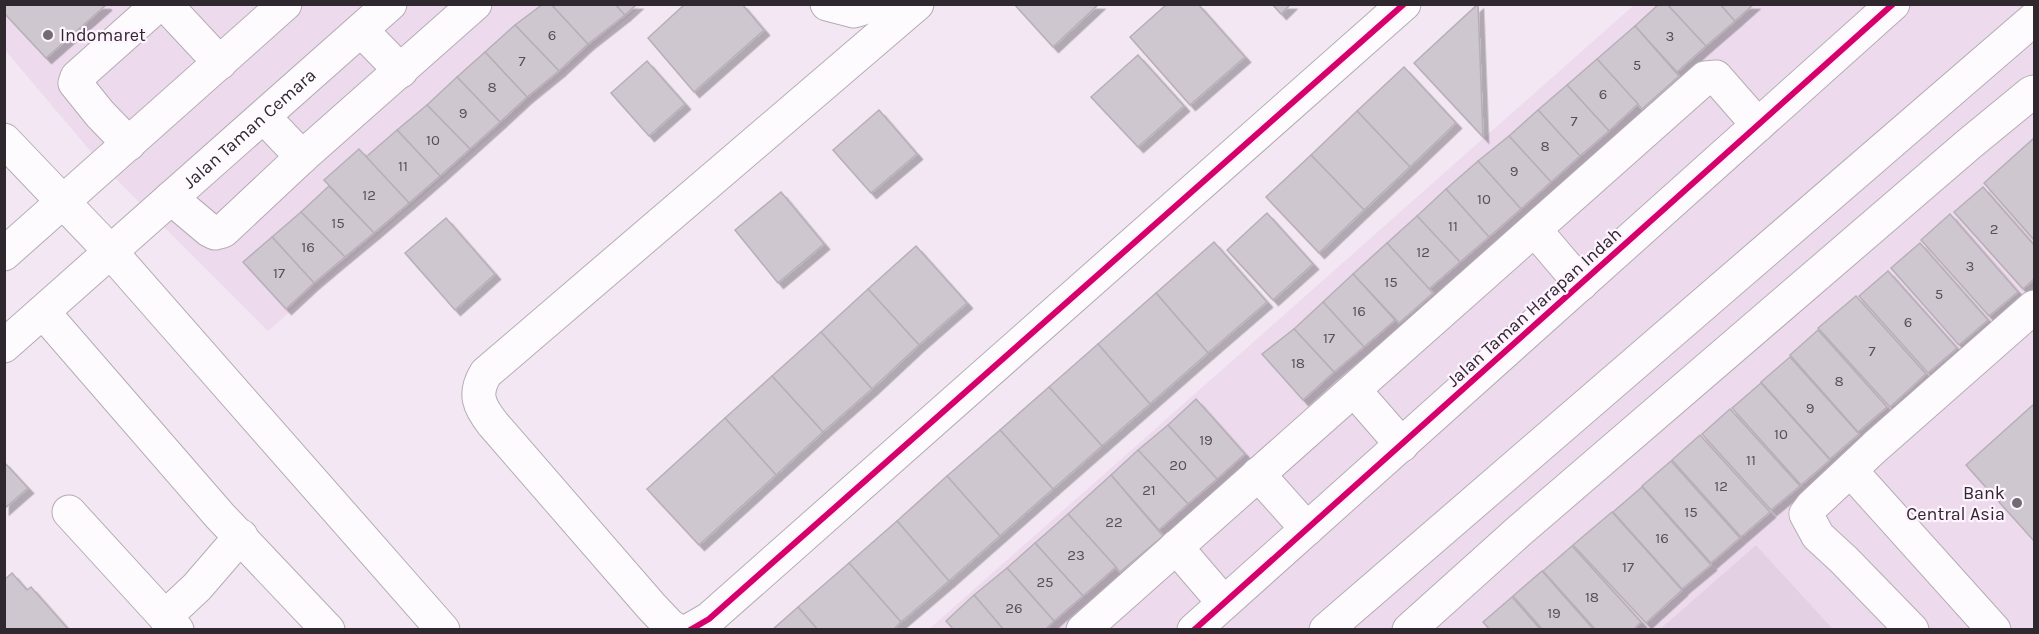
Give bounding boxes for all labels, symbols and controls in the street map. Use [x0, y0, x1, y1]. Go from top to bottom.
place label: Indomaret [60, 24, 146, 46]
house number: 6 [548, 26, 556, 44]
house number: 3 [1666, 27, 1674, 45]
marker: Indomaret [41, 28, 55, 42]
house number: 7 [518, 52, 526, 70]
house number: 5 [1633, 56, 1641, 74]
street label: Jalan Taman Cemara [179, 64, 320, 193]
house number: 8 [487, 78, 497, 96]
house number: 6 [1599, 85, 1607, 103]
house number: 9 [459, 104, 467, 122]
house number: 7 [1570, 112, 1578, 130]
house number: 10 [426, 131, 440, 149]
house number: 8 [1540, 137, 1550, 155]
house number: 11 [398, 157, 408, 175]
house number: 9 [1510, 162, 1518, 180]
house number: 12 [362, 186, 376, 204]
house number: 10 [1477, 190, 1491, 208]
house number: 15 [331, 214, 345, 232]
house number: 11 [1448, 217, 1458, 235]
house number: 2 [1990, 220, 1998, 238]
street label: Jalan Taman Harapan Indah [1442, 223, 1626, 391]
house number: 16 [301, 238, 315, 256]
house number: 12 [1416, 243, 1430, 261]
house number: 3 [1966, 257, 1974, 275]
house number: 17 [273, 264, 285, 282]
house number: 15 [1384, 273, 1398, 291]
house number: 5 [1935, 285, 1943, 303]
house number: 16 [1352, 302, 1366, 320]
house number: 6 [1904, 313, 1912, 331]
house number: 17 [1323, 329, 1335, 347]
house number: 7 [1868, 342, 1876, 360]
house number: 18 [1291, 354, 1305, 372]
house number: 8 [1834, 372, 1844, 390]
house number: 9 [1806, 399, 1814, 417]
house number: 10 [1774, 425, 1788, 443]
house number: 19 [1199, 431, 1213, 449]
house number: 11 [1746, 451, 1756, 469]
house number: 20 [1169, 456, 1187, 474]
house number: 12 [1714, 477, 1728, 495]
house number: 21 [1142, 481, 1156, 499]
place label: Bank Central Asia [1906, 482, 2005, 525]
marker: Bank Central Asia [2010, 496, 2024, 510]
house number: 15 [1684, 503, 1698, 521]
house number: 22 [1105, 513, 1123, 531]
house number: 16 [1655, 529, 1669, 547]
house number: 23 [1067, 546, 1085, 564]
house number: 17 [1622, 558, 1634, 576]
house number: 25 [1036, 573, 1054, 591]
house number: 18 [1585, 588, 1599, 606]
house number: 26 [1005, 599, 1023, 617]
house number: 19 [1547, 604, 1561, 622]

